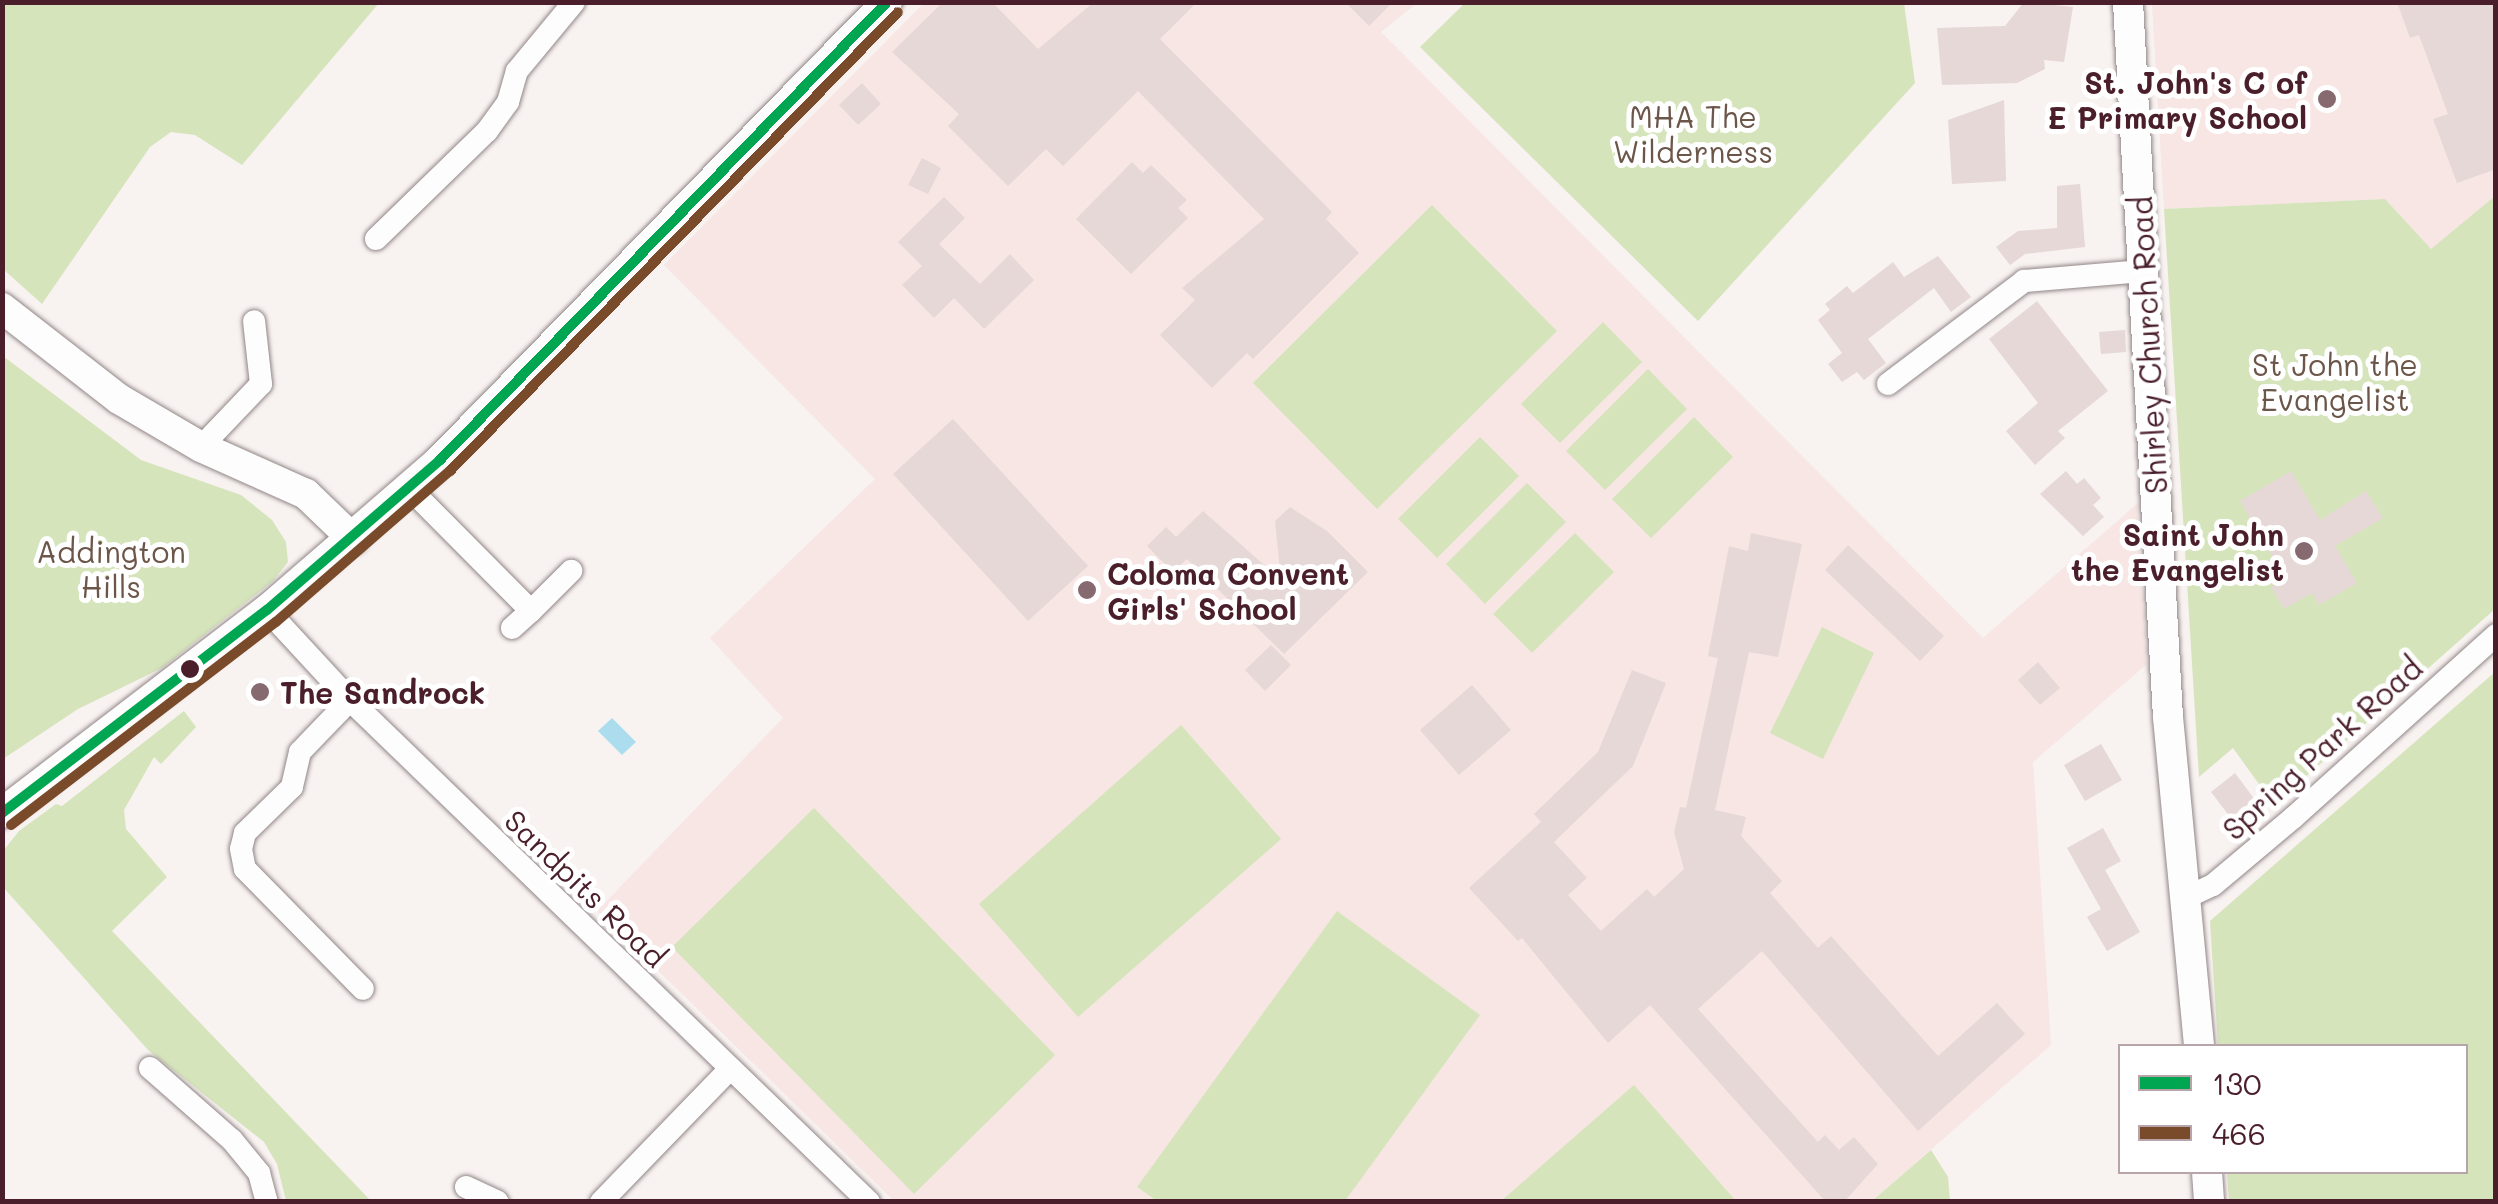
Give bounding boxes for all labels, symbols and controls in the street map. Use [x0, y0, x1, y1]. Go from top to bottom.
place label: St. John's C of E Primary School [2047, 64, 2307, 134]
marker: St. John's C of E Primary School [2316, 88, 2338, 110]
park label: MHA The Wilderness [1613, 98, 1773, 168]
street label: Shirley Church Road [2122, 195, 2174, 495]
park label: St John the Evangelist [2252, 346, 2418, 416]
place label: Saint John the Evangelist [2071, 516, 2284, 586]
park label: Addington Hills [36, 533, 186, 604]
marker: Saint John the Evangelist [2293, 540, 2315, 562]
place label: Coloma Convent Girls' School [1107, 555, 1349, 626]
marker: Coloma Convent Girls' School [1076, 579, 1098, 601]
street label: Spring Park Road [2215, 649, 2429, 847]
unlabelled marker [180, 659, 200, 679]
place label: The Sandrock [280, 674, 485, 710]
marker: The Sandrock [249, 681, 271, 703]
street label: Sandpits Road [498, 802, 674, 974]
legend [2118, 1044, 2468, 1174]
text: 130 [2212, 1063, 2262, 1103]
text: 466 [2212, 1113, 2266, 1153]

